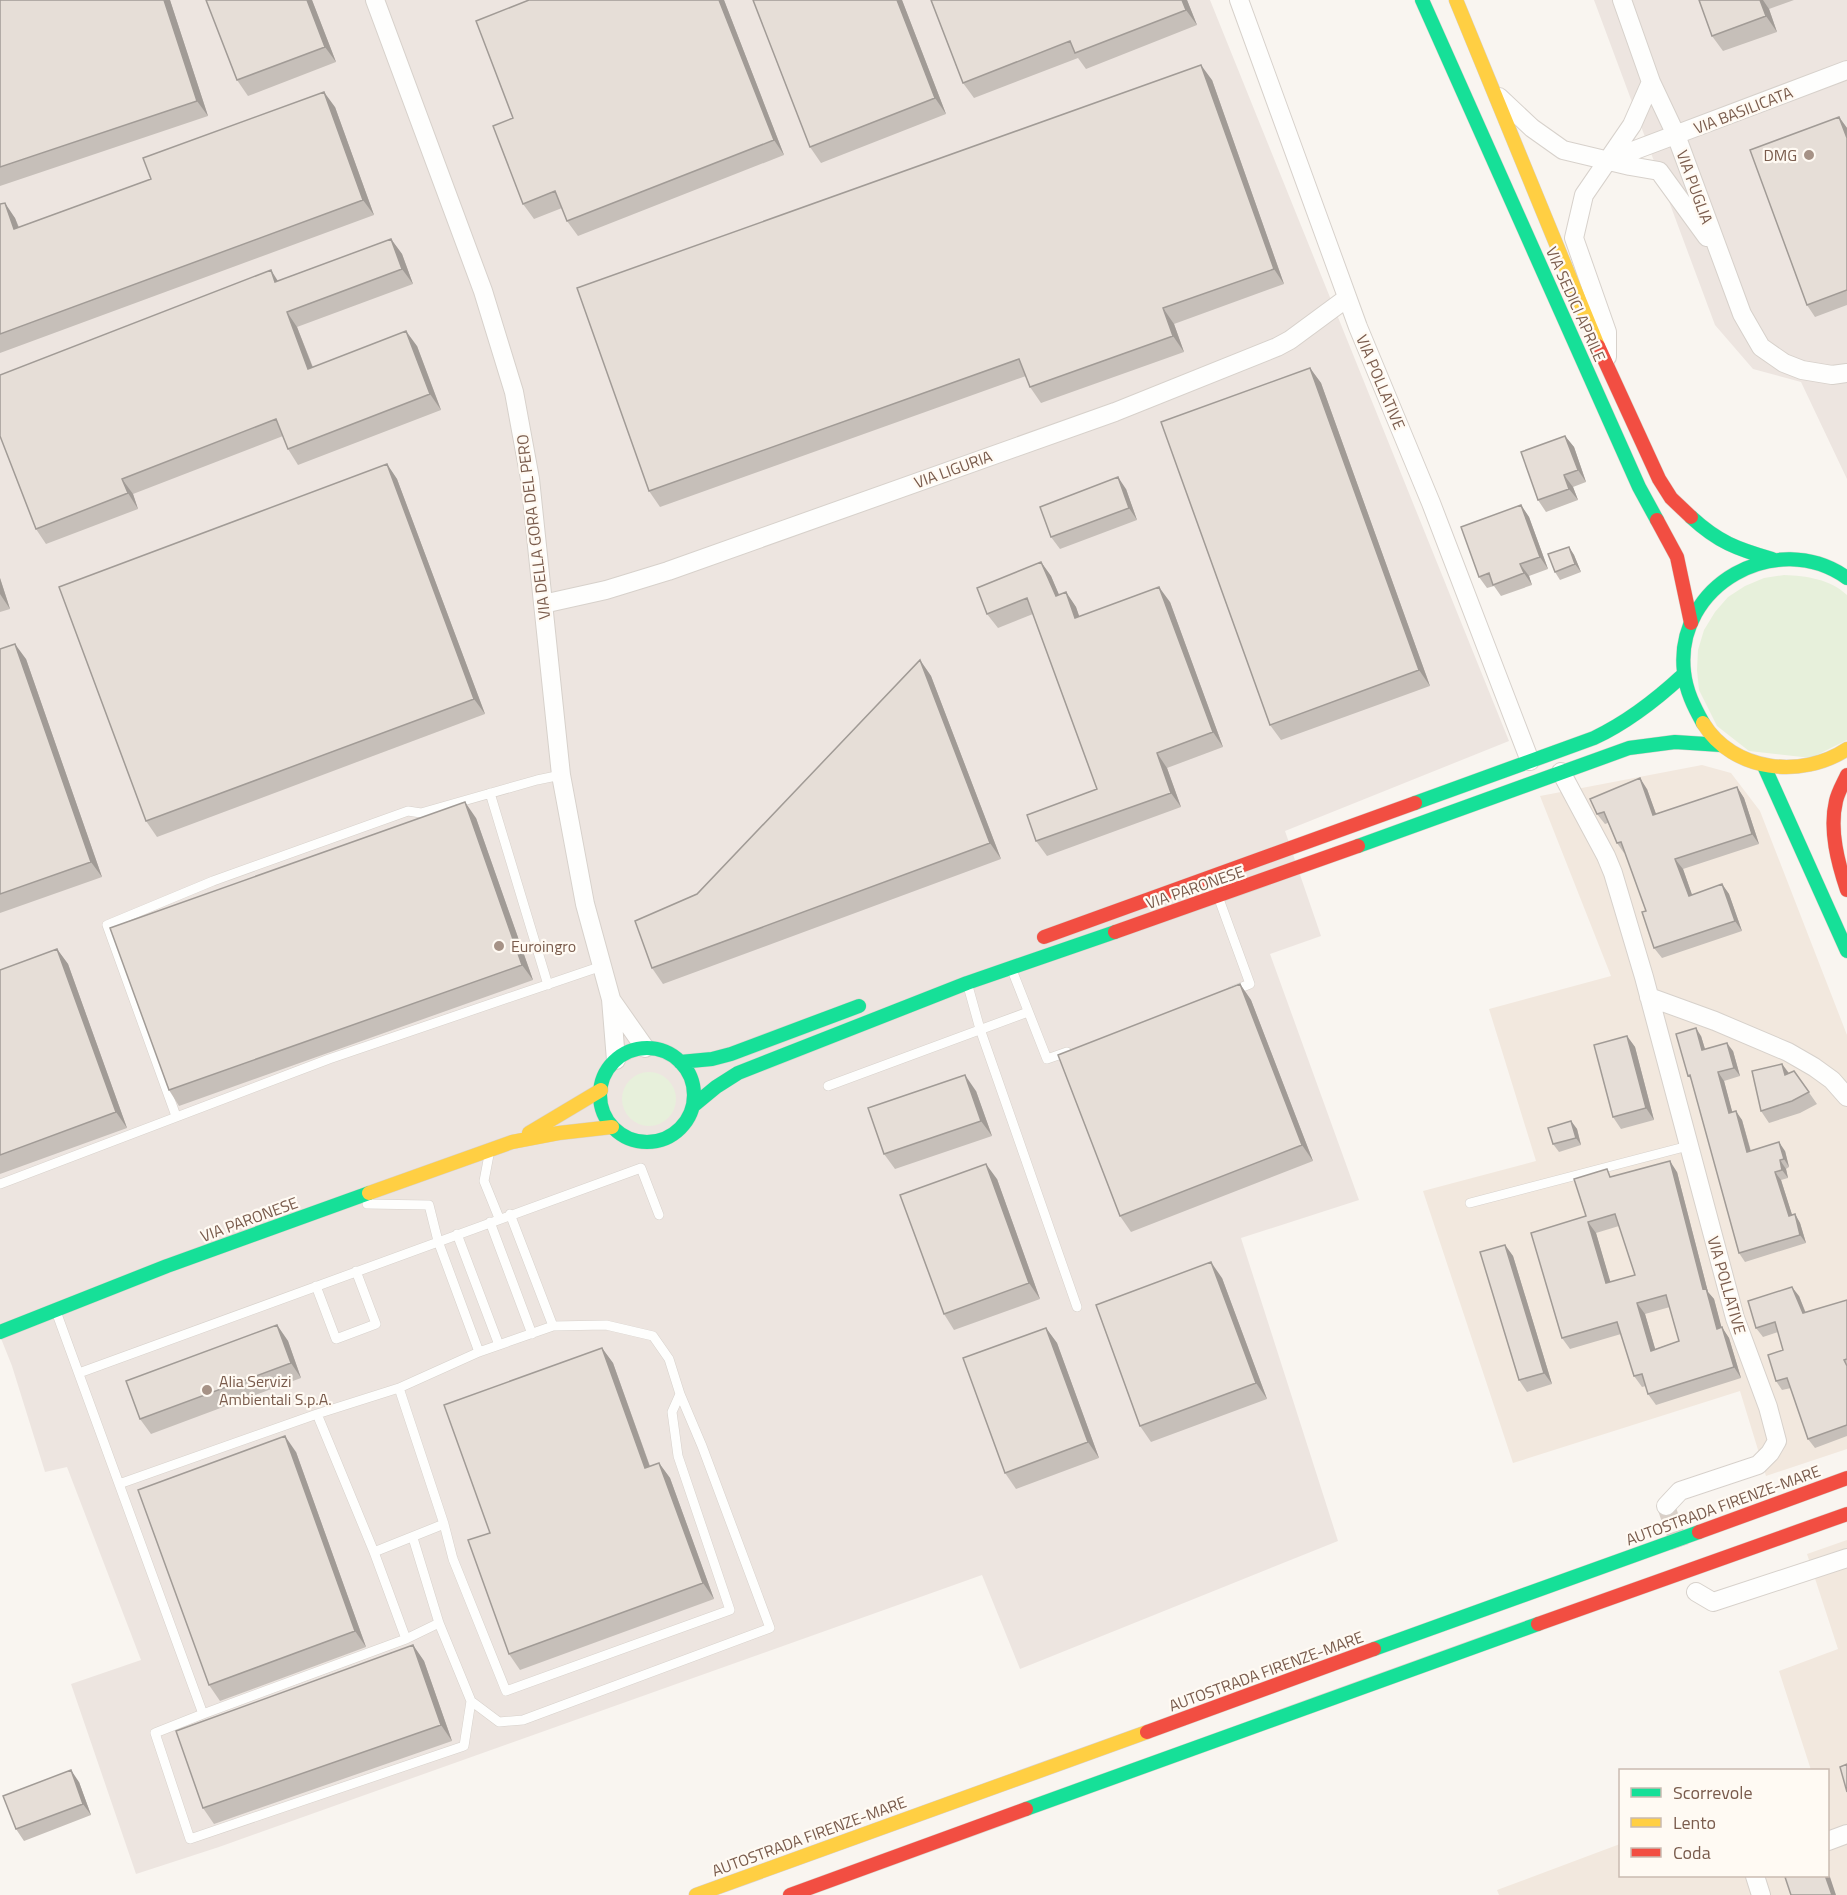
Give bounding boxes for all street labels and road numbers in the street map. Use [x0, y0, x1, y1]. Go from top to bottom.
street label: VIA BASILICATA [1690, 80, 1796, 140]
street label: VIA PUGLIA [1671, 147, 1720, 228]
street label: VIA SEDICI APRILE [1540, 243, 1612, 365]
street label: VIA POLLATIVE [1350, 331, 1412, 433]
street label: VIA DELLA GORA DEL PERO [510, 433, 556, 621]
street label: VIA LIGURIA [911, 444, 996, 494]
street label: VIA PARONESE [1143, 859, 1247, 915]
street label: VIA PARONESE [197, 1190, 301, 1248]
street label: VIA POLLATIVE [1702, 1233, 1752, 1337]
street label: AUTOSTRADA FIRENZE-MARE [1622, 1459, 1824, 1551]
street label: AUTOSTRADA FIRENZE-MARE [1165, 1625, 1367, 1717]
street label: AUTOSTRADA FIRENZE-MARE [708, 1790, 910, 1882]

